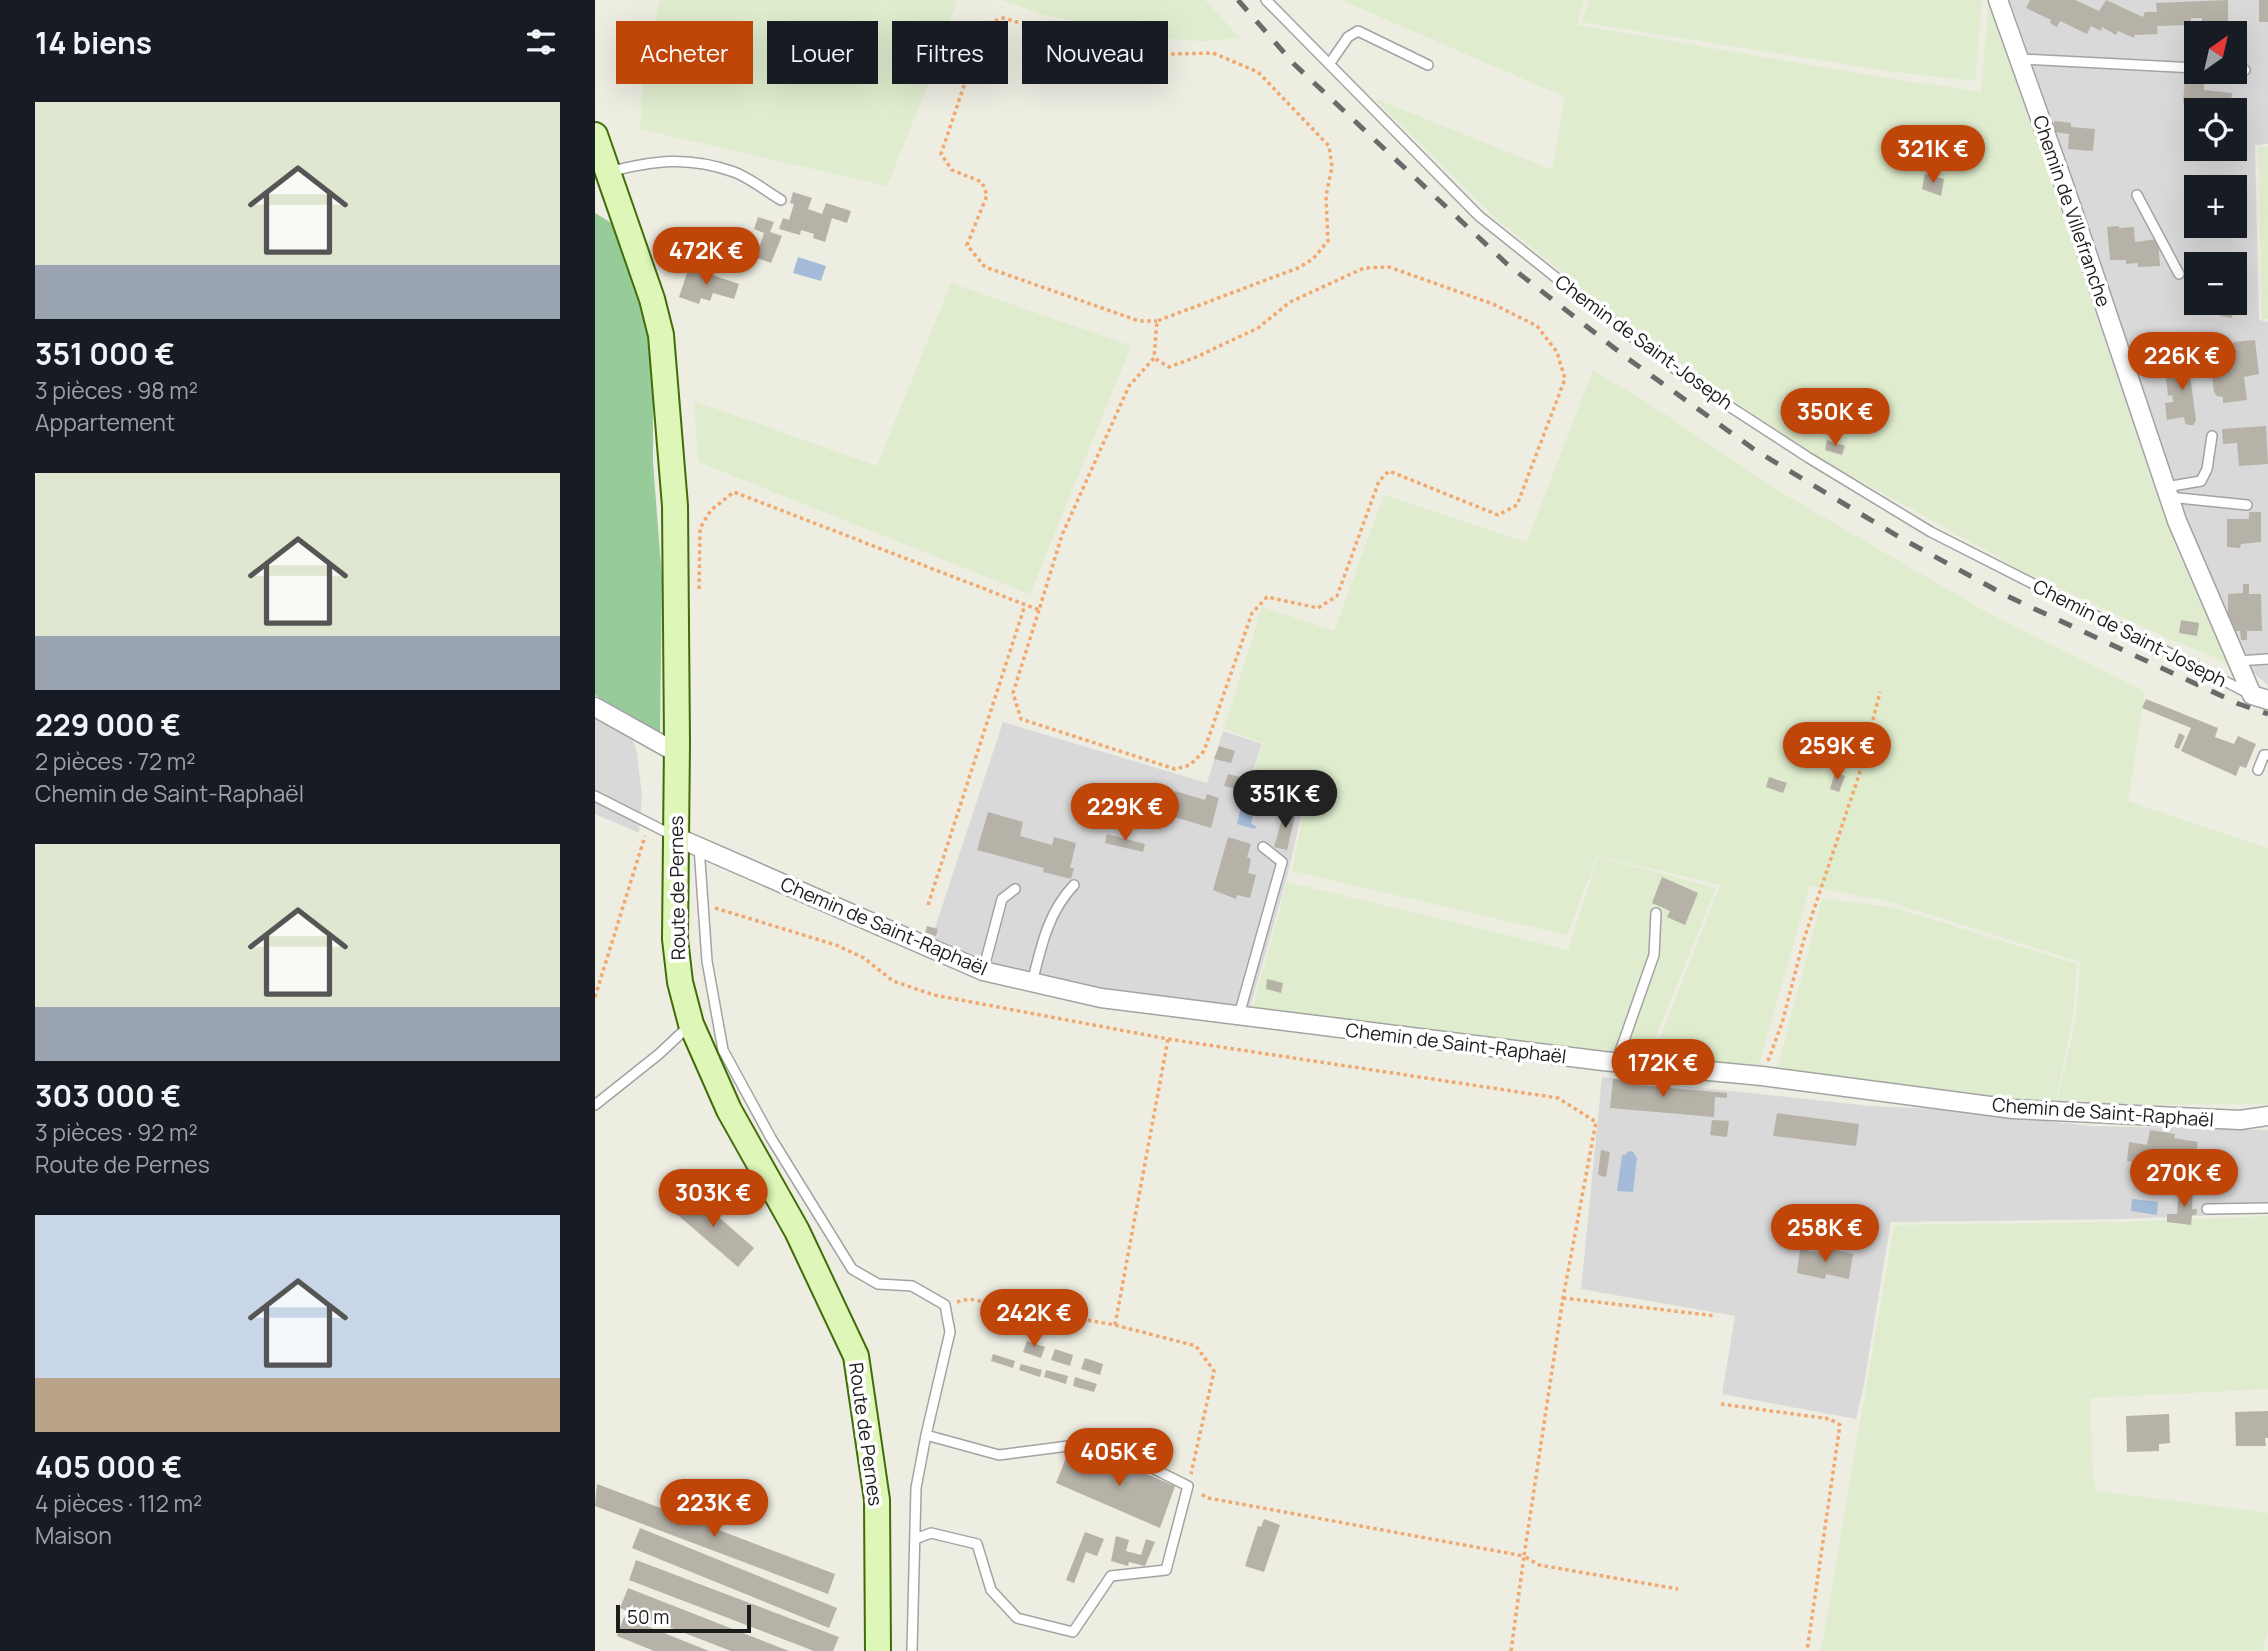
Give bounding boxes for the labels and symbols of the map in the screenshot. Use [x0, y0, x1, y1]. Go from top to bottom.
north arrow [2184, 21, 2247, 84]
street label: Chemin de Villefranche [2027, 112, 2117, 310]
pin: 321K € [1876, 125, 1990, 185]
pin: 472K € [649, 228, 763, 287]
street label: Chemin de Saint-Joseph [1550, 269, 1738, 415]
pin: 226K € [2125, 332, 2239, 392]
pin: 350K € [1778, 388, 1892, 448]
street label: Chemin de Saint-Joseph [2029, 573, 2231, 693]
pin: 259K € [1780, 722, 1894, 782]
pin: 351K € [1228, 770, 1342, 830]
pin: 229K € [1068, 784, 1182, 843]
street label: Route de Pernes [663, 816, 691, 960]
street label: Chemin de Saint-Raphaël [777, 871, 991, 981]
street label: Chemin de Saint-Raphaël [1344, 1017, 1568, 1069]
pin: 172K € [1606, 1040, 1720, 1099]
street label: Chemin de Saint-Raphaël [1991, 1091, 2215, 1133]
pin: 270K € [2127, 1150, 2241, 1209]
pin: 303K € [656, 1170, 770, 1229]
pin: 258K € [1768, 1204, 1882, 1264]
pin: 242K € [977, 1290, 1091, 1349]
street label: Route de Pernes [843, 1361, 889, 1507]
pin: 405K € [1062, 1428, 1176, 1488]
pin: 223K € [657, 1480, 771, 1539]
scale bar [616, 1602, 751, 1634]

